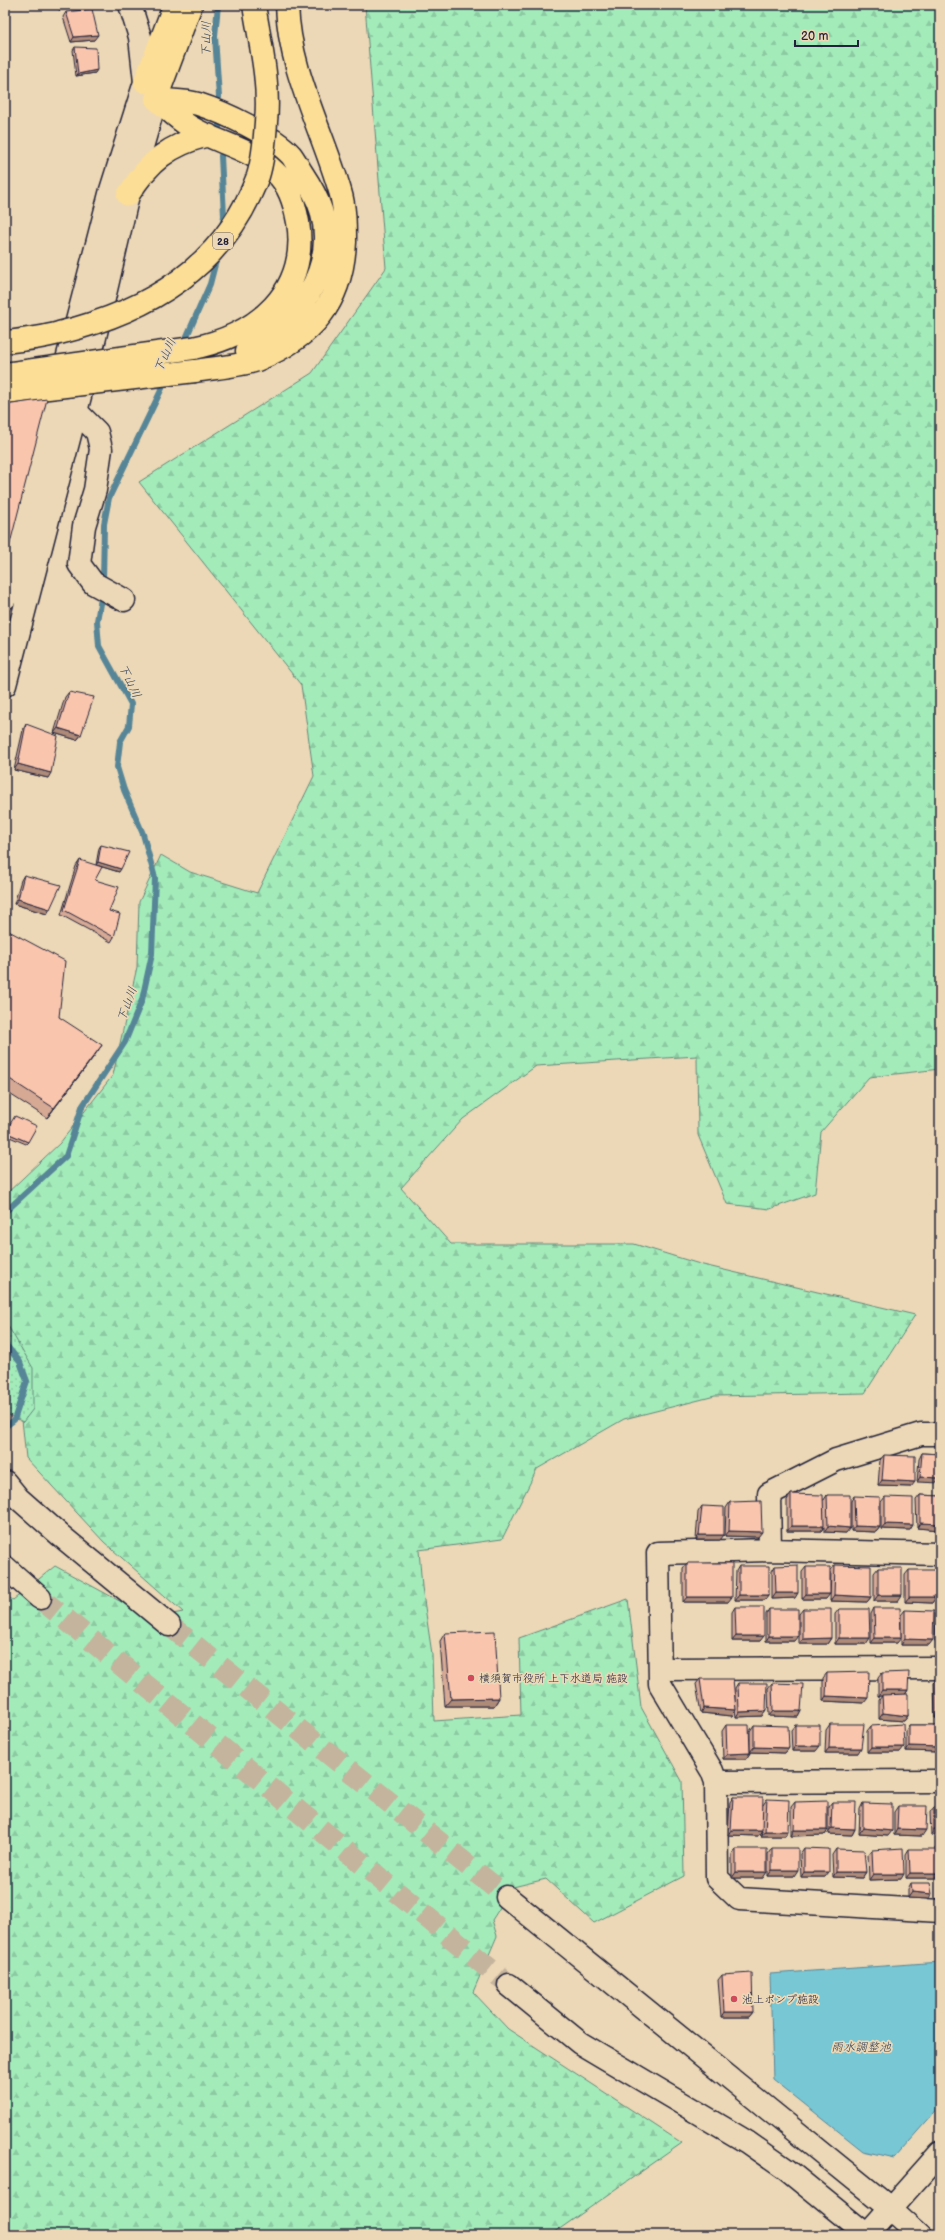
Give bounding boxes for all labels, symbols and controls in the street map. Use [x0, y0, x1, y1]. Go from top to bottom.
water label: 下山川 [199, 21, 214, 57]
scale bar [795, 22, 858, 48]
text: 20 m [801, 29, 828, 44]
road number: 28 [213, 233, 233, 249]
water label: 下山川 [151, 336, 180, 375]
water label: 下山川 [115, 662, 144, 701]
water label: 下山川 [114, 985, 141, 1024]
place label: 横須賀市役所 上下水道局 施設 [479, 1672, 628, 1685]
marker: 横須賀市役所 上下水道局 施設 [466, 1673, 476, 1683]
place label: 池上ポンプ施設 [742, 1993, 819, 2006]
marker: 池上ポンプ施設 [729, 1994, 739, 2004]
water label: 雨水調整池 [831, 2040, 892, 2055]

